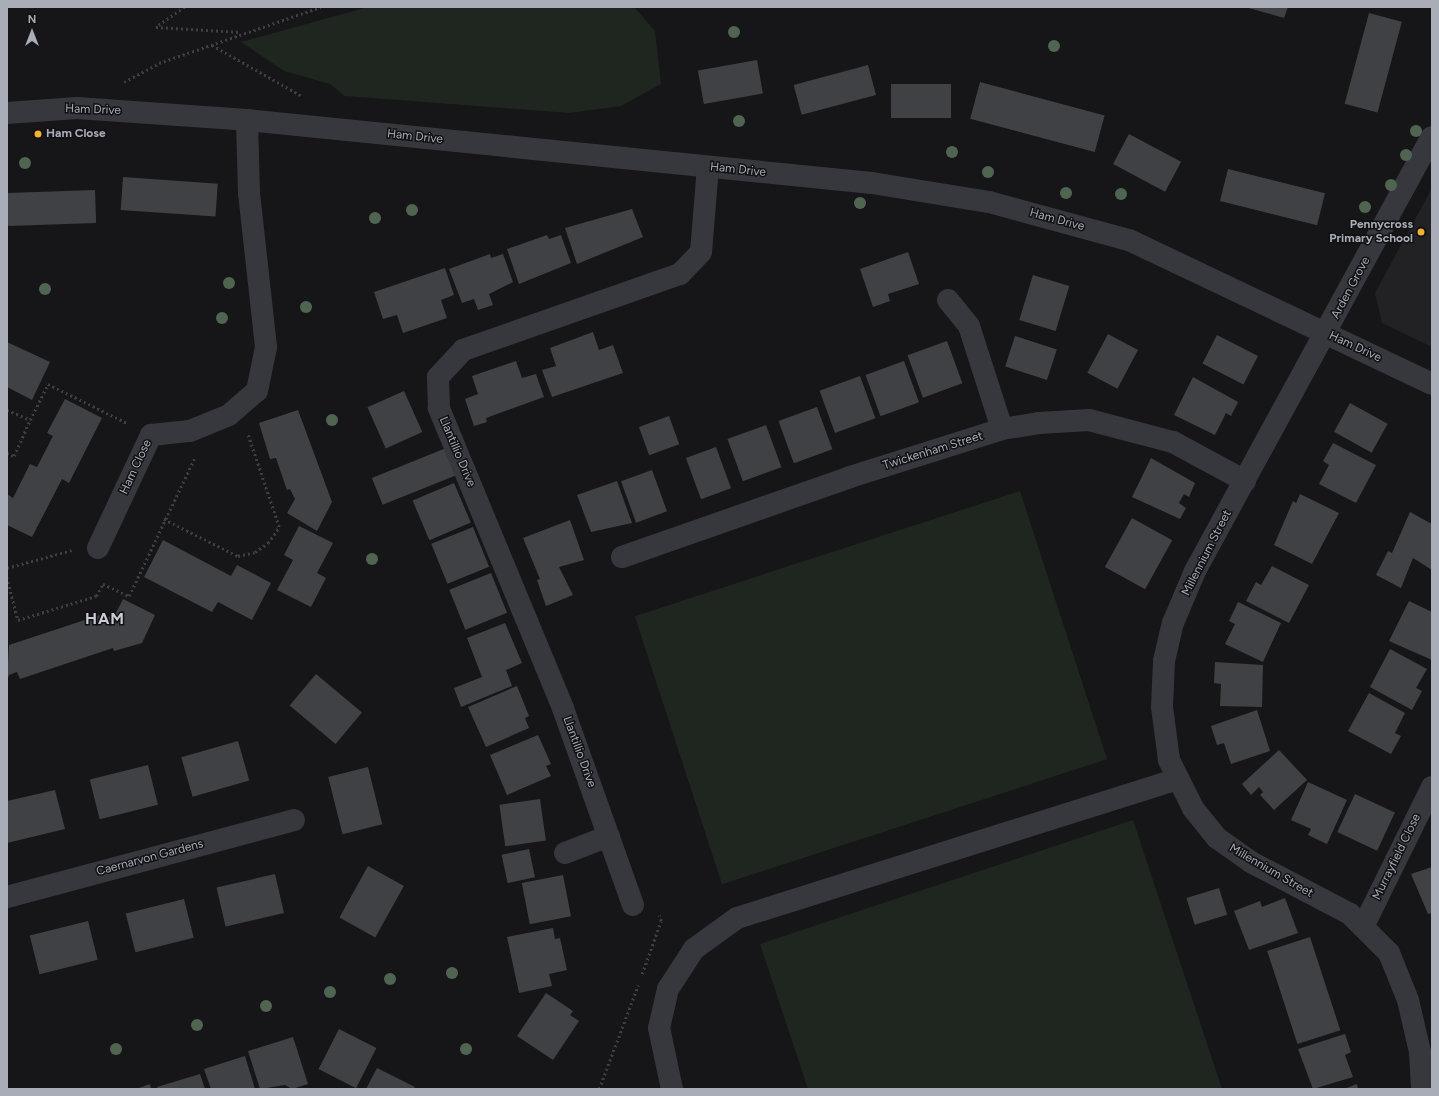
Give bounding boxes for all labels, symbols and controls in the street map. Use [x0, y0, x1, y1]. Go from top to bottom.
north arrow [12, 12, 52, 52]
text: N [28, 13, 36, 26]
street label: Ham Drive [65, 102, 121, 118]
place label: Ham Close [46, 127, 106, 141]
street label: Ham Drive [386, 127, 444, 147]
marker: Ham Close [33, 129, 43, 139]
street label: Ham Drive [709, 160, 767, 180]
street label: Ham Drive [1028, 206, 1086, 234]
place label: Pennycross Primary School [1329, 218, 1413, 246]
marker: Pennycross Primary School [1416, 227, 1426, 237]
street label: Arden Grove [1329, 255, 1373, 321]
street label: Ham Drive [1327, 329, 1383, 365]
street label: Llantillio Drive [436, 415, 478, 489]
street label: Twickenham Street [881, 429, 985, 473]
street label: Ham Close [117, 437, 155, 497]
street label: Millennium Street [1179, 508, 1235, 598]
district label: HAM [85, 609, 125, 629]
street label: Llantillio Drive [559, 714, 599, 790]
street label: Murrayfield Close [1370, 812, 1424, 902]
street label: Caernarvon Gardens [95, 837, 205, 879]
street label: Millennium Street [1227, 841, 1315, 901]

